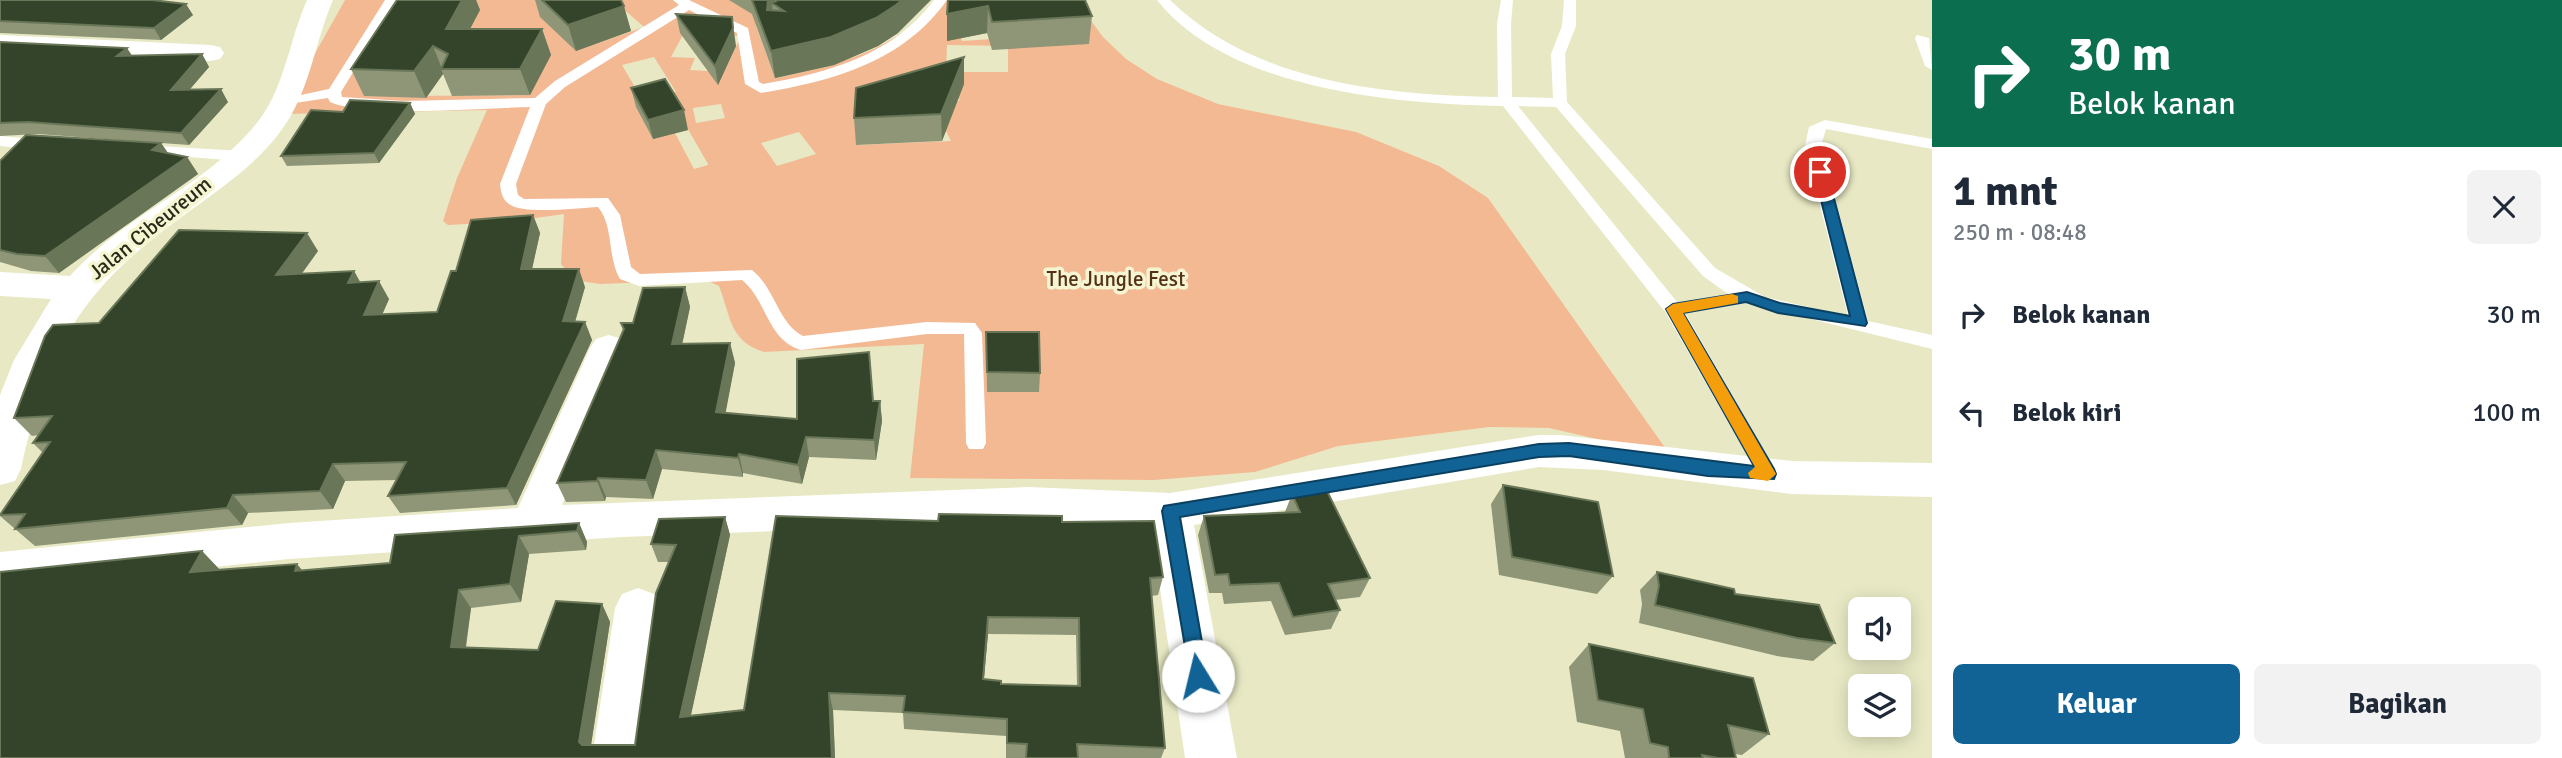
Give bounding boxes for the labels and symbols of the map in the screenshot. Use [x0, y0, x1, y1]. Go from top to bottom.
pin [1790, 142, 1850, 202]
street label: Jalan Cibeureum [84, 171, 216, 285]
park label: The Jungle Fest [1047, 266, 1185, 292]
position arrow [1161, 639, 1235, 713]

